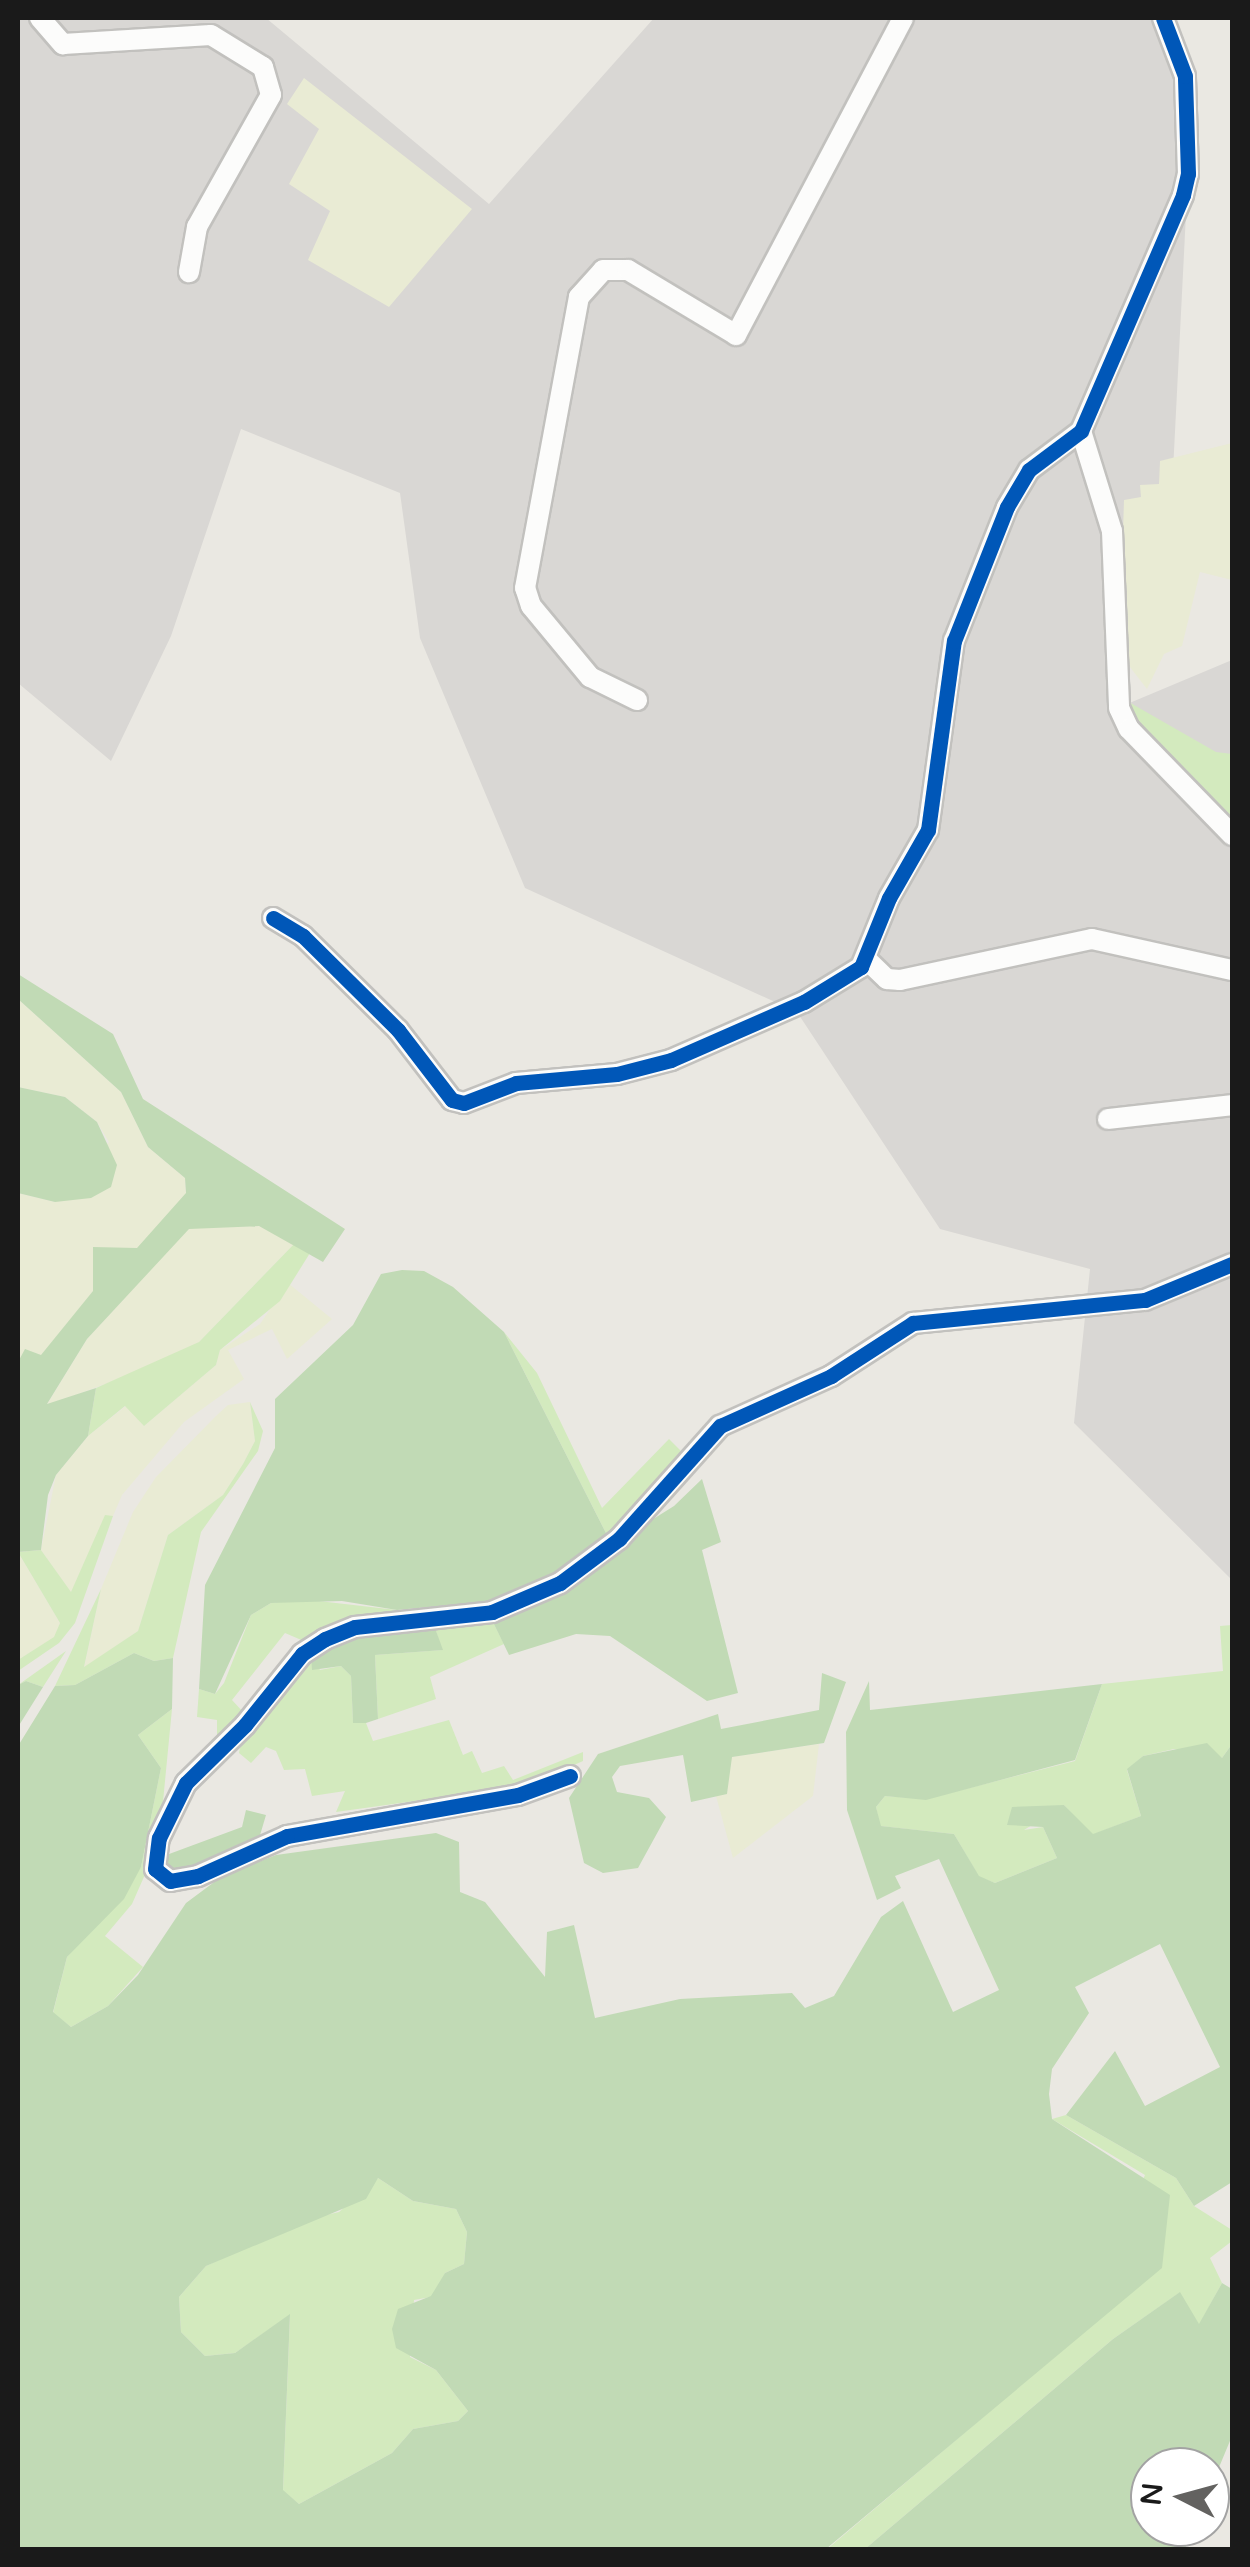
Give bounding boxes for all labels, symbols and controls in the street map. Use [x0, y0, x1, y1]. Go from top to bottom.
north arrow [1130, 2447, 1230, 2547]
text: N [1134, 2481, 1170, 2507]

